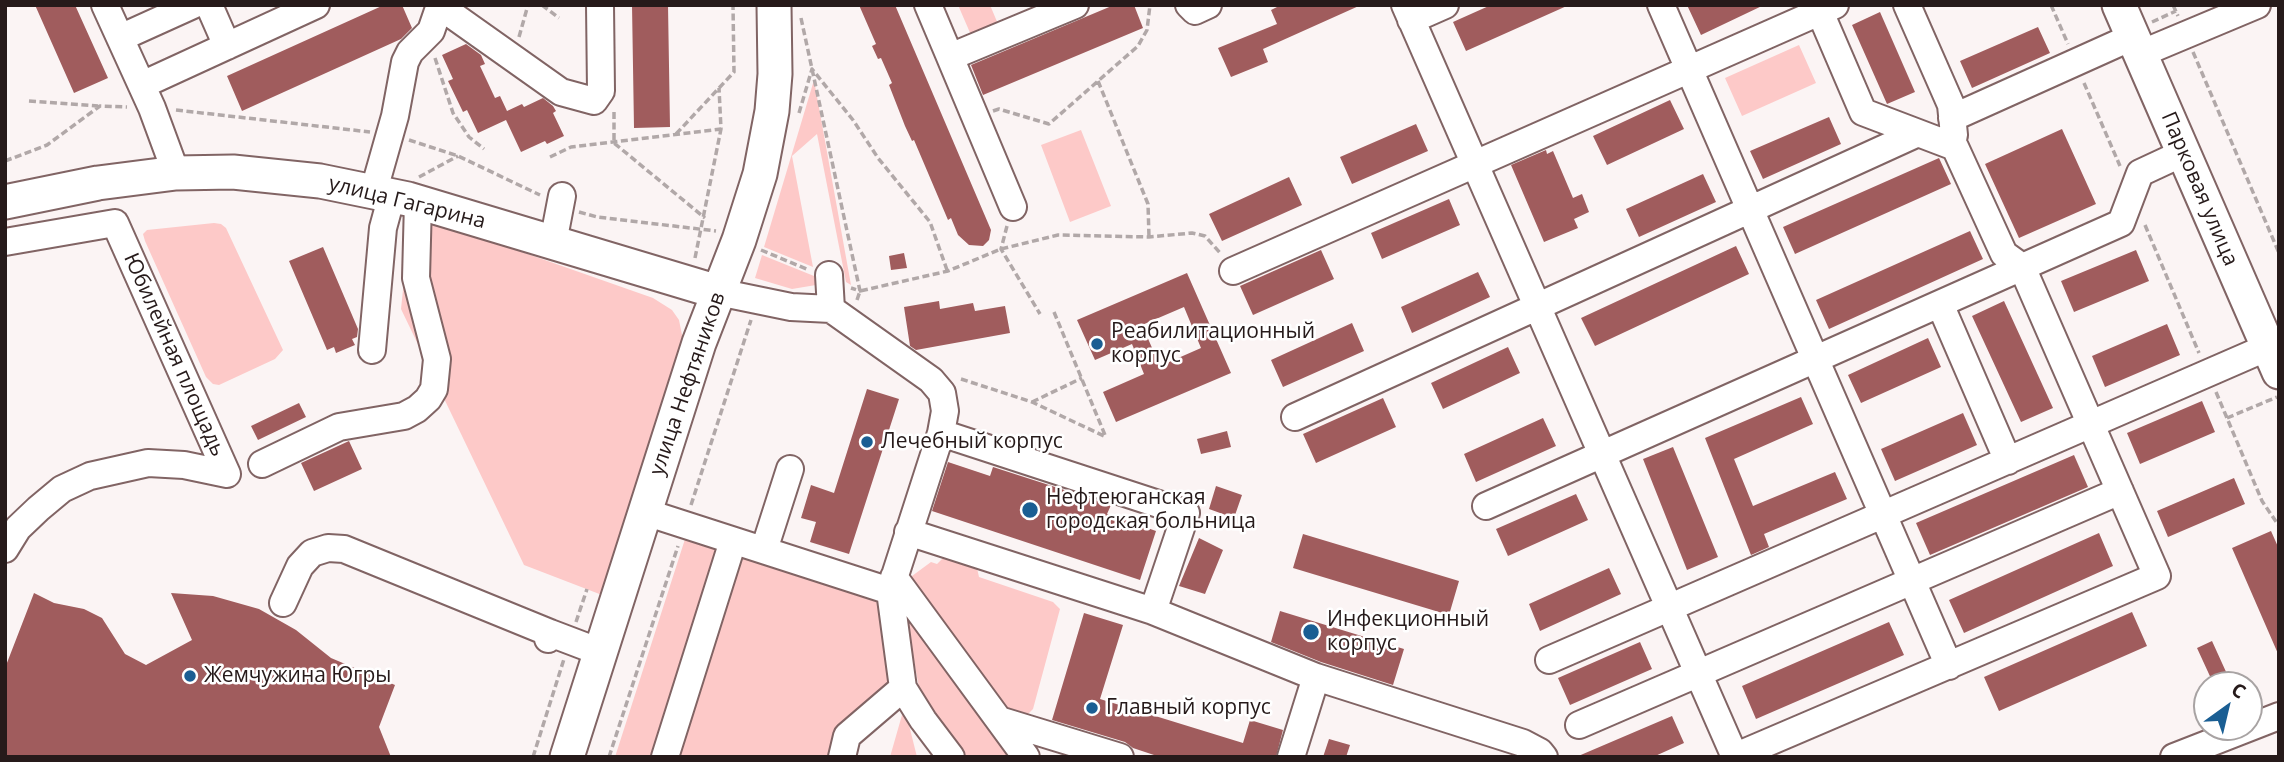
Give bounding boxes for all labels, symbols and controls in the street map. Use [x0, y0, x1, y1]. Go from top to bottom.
street label: Парковая улица [2155, 108, 2243, 270]
street label: улица Гагарина [326, 171, 488, 235]
street label: Юбилейная площадь [118, 250, 230, 460]
street label: улица Нефтяников [645, 289, 731, 479]
place label: Реабилитационный корпус [1111, 319, 1315, 369]
marker: Реабилитационный корпус [1089, 336, 1105, 352]
place label: Лечебный корпус [881, 429, 1063, 455]
marker: Лечебный корпус [859, 434, 875, 450]
place label: Нефтеюганская городская больница [1046, 485, 1256, 535]
marker: Нефтеюганская городская больница [1020, 500, 1040, 520]
place label: Инфекционный корпус [1327, 607, 1489, 657]
marker: Инфекционный корпус [1301, 622, 1321, 642]
place label: Жемчужина Югры [204, 663, 391, 689]
marker: Жемчужина Югры [182, 668, 198, 684]
north arrow [2193, 671, 2263, 741]
text: С [2226, 676, 2251, 704]
place label: Главный корпус [1106, 695, 1271, 721]
marker: Главный корпус [1084, 700, 1100, 716]

